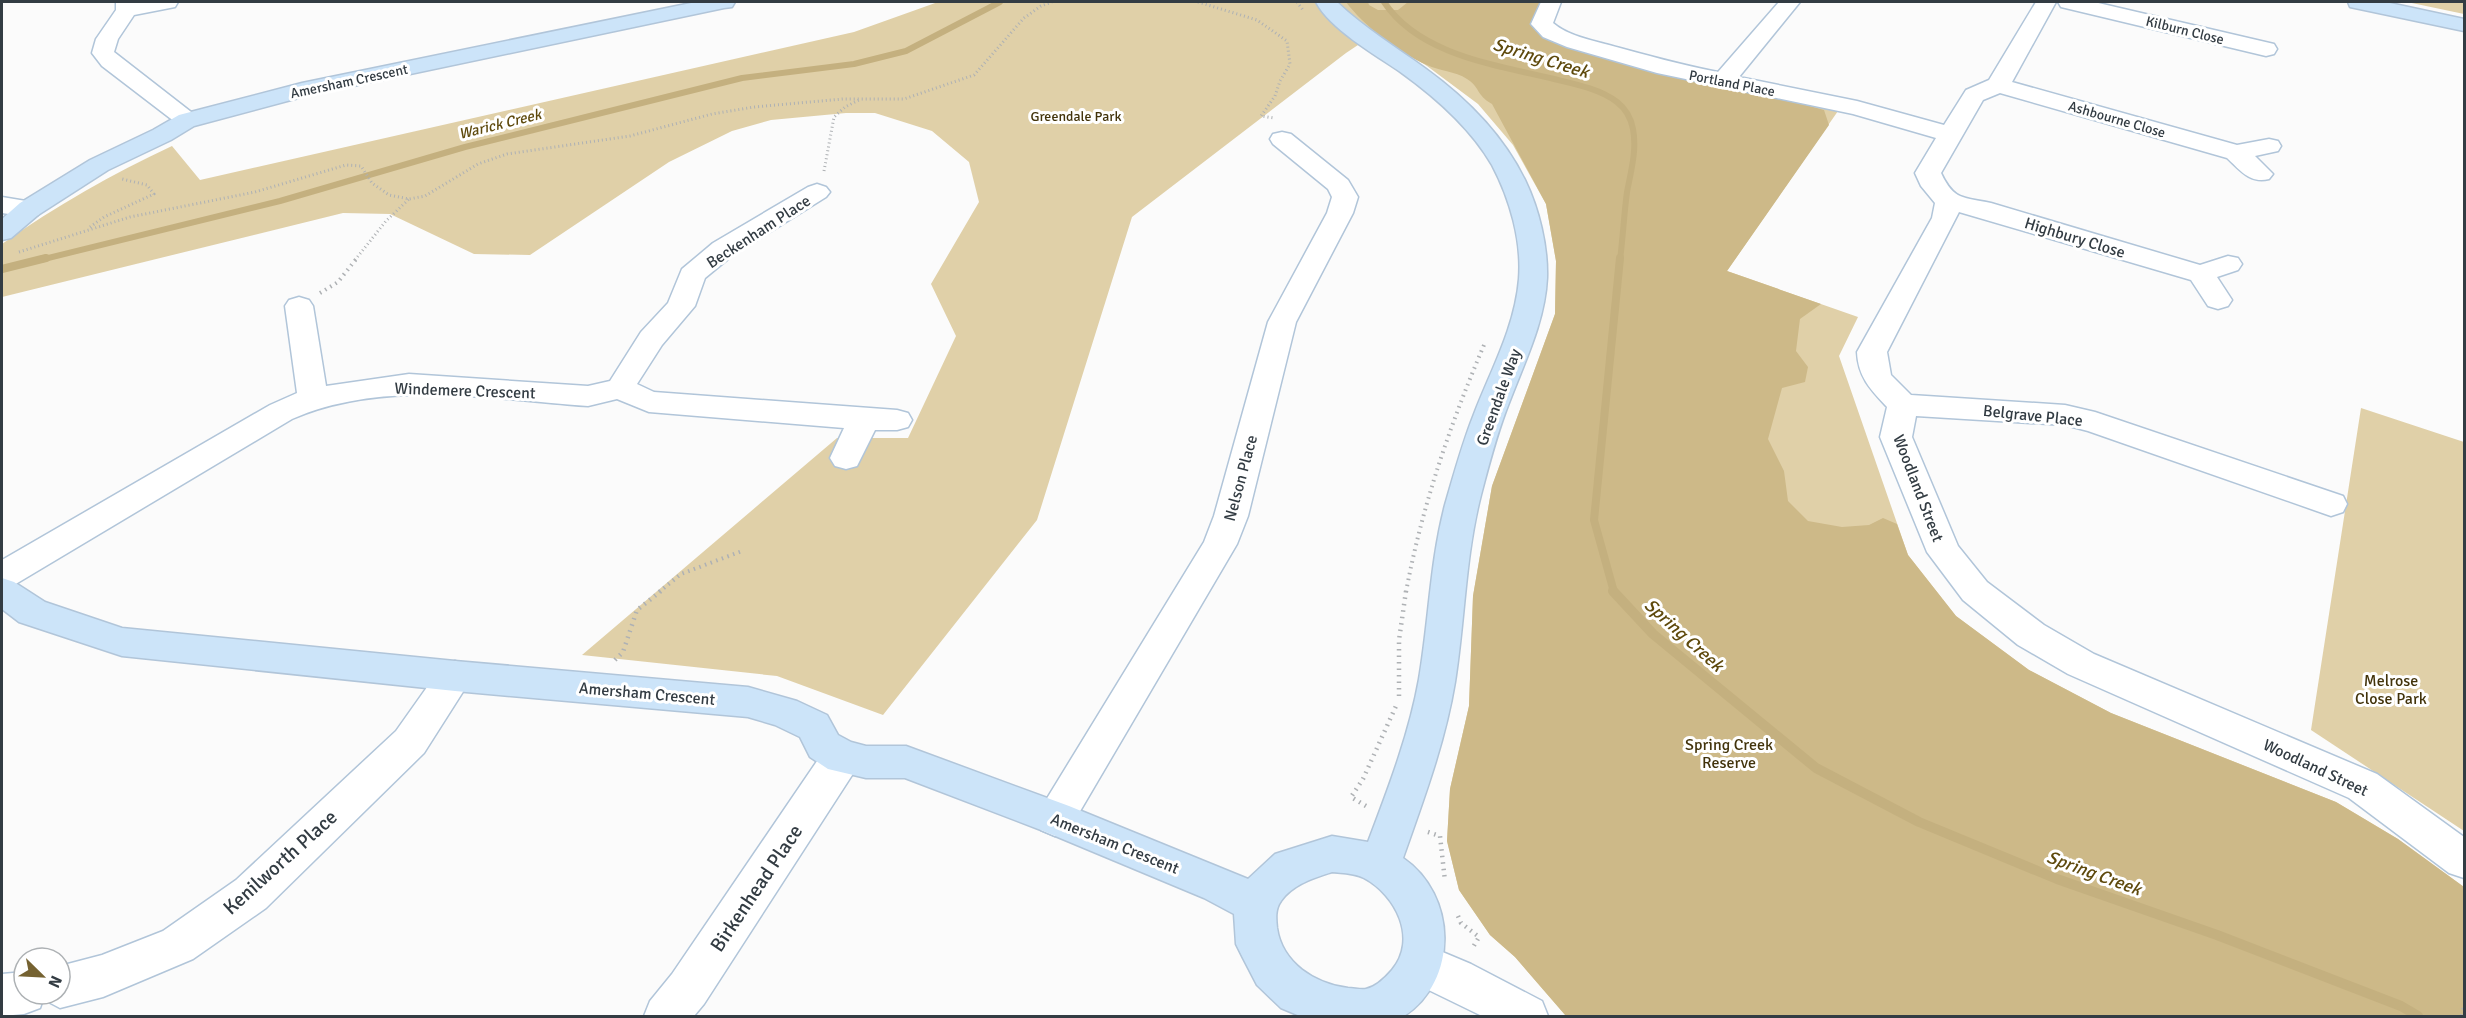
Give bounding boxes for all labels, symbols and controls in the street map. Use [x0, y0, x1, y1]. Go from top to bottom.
street label: Kilburn Close [2144, 13, 2226, 48]
water label: Spring Creek [1491, 33, 1593, 84]
street label: Amersham Crescent [289, 61, 409, 102]
street label: Portland Place [1687, 67, 1776, 100]
street label: Ashbourne Close [2066, 97, 2167, 141]
water label: Warick Creek [457, 105, 545, 143]
park label: Greendale Park [1030, 108, 1122, 125]
street label: Beckenham Place [703, 191, 814, 273]
street label: Highbury Close [2022, 213, 2128, 263]
street label: Greendale Way [1472, 346, 1526, 449]
street label: Windemere Crescent [394, 379, 536, 403]
street label: Belgrave Place [1982, 401, 2084, 431]
street label: Woodland Street [1888, 432, 1948, 545]
street label: Nelson Place [1220, 433, 1262, 524]
water label: Spring Creek [1640, 594, 1730, 678]
park label: Melrose Close Park [2355, 671, 2427, 709]
street label: Amersham Crescent [578, 678, 716, 710]
park label: Spring Creek Reserve [1685, 735, 1773, 773]
street label: Woodland Street [2260, 735, 2372, 801]
street label: Kenilworth Place [218, 805, 343, 920]
street label: Amersham Crescent [1048, 809, 1182, 879]
street label: Birkenhead Place [705, 820, 808, 957]
water label: Spring Creek [2044, 846, 2146, 901]
north arrow [12, 946, 72, 1006]
text: N [43, 973, 66, 991]

